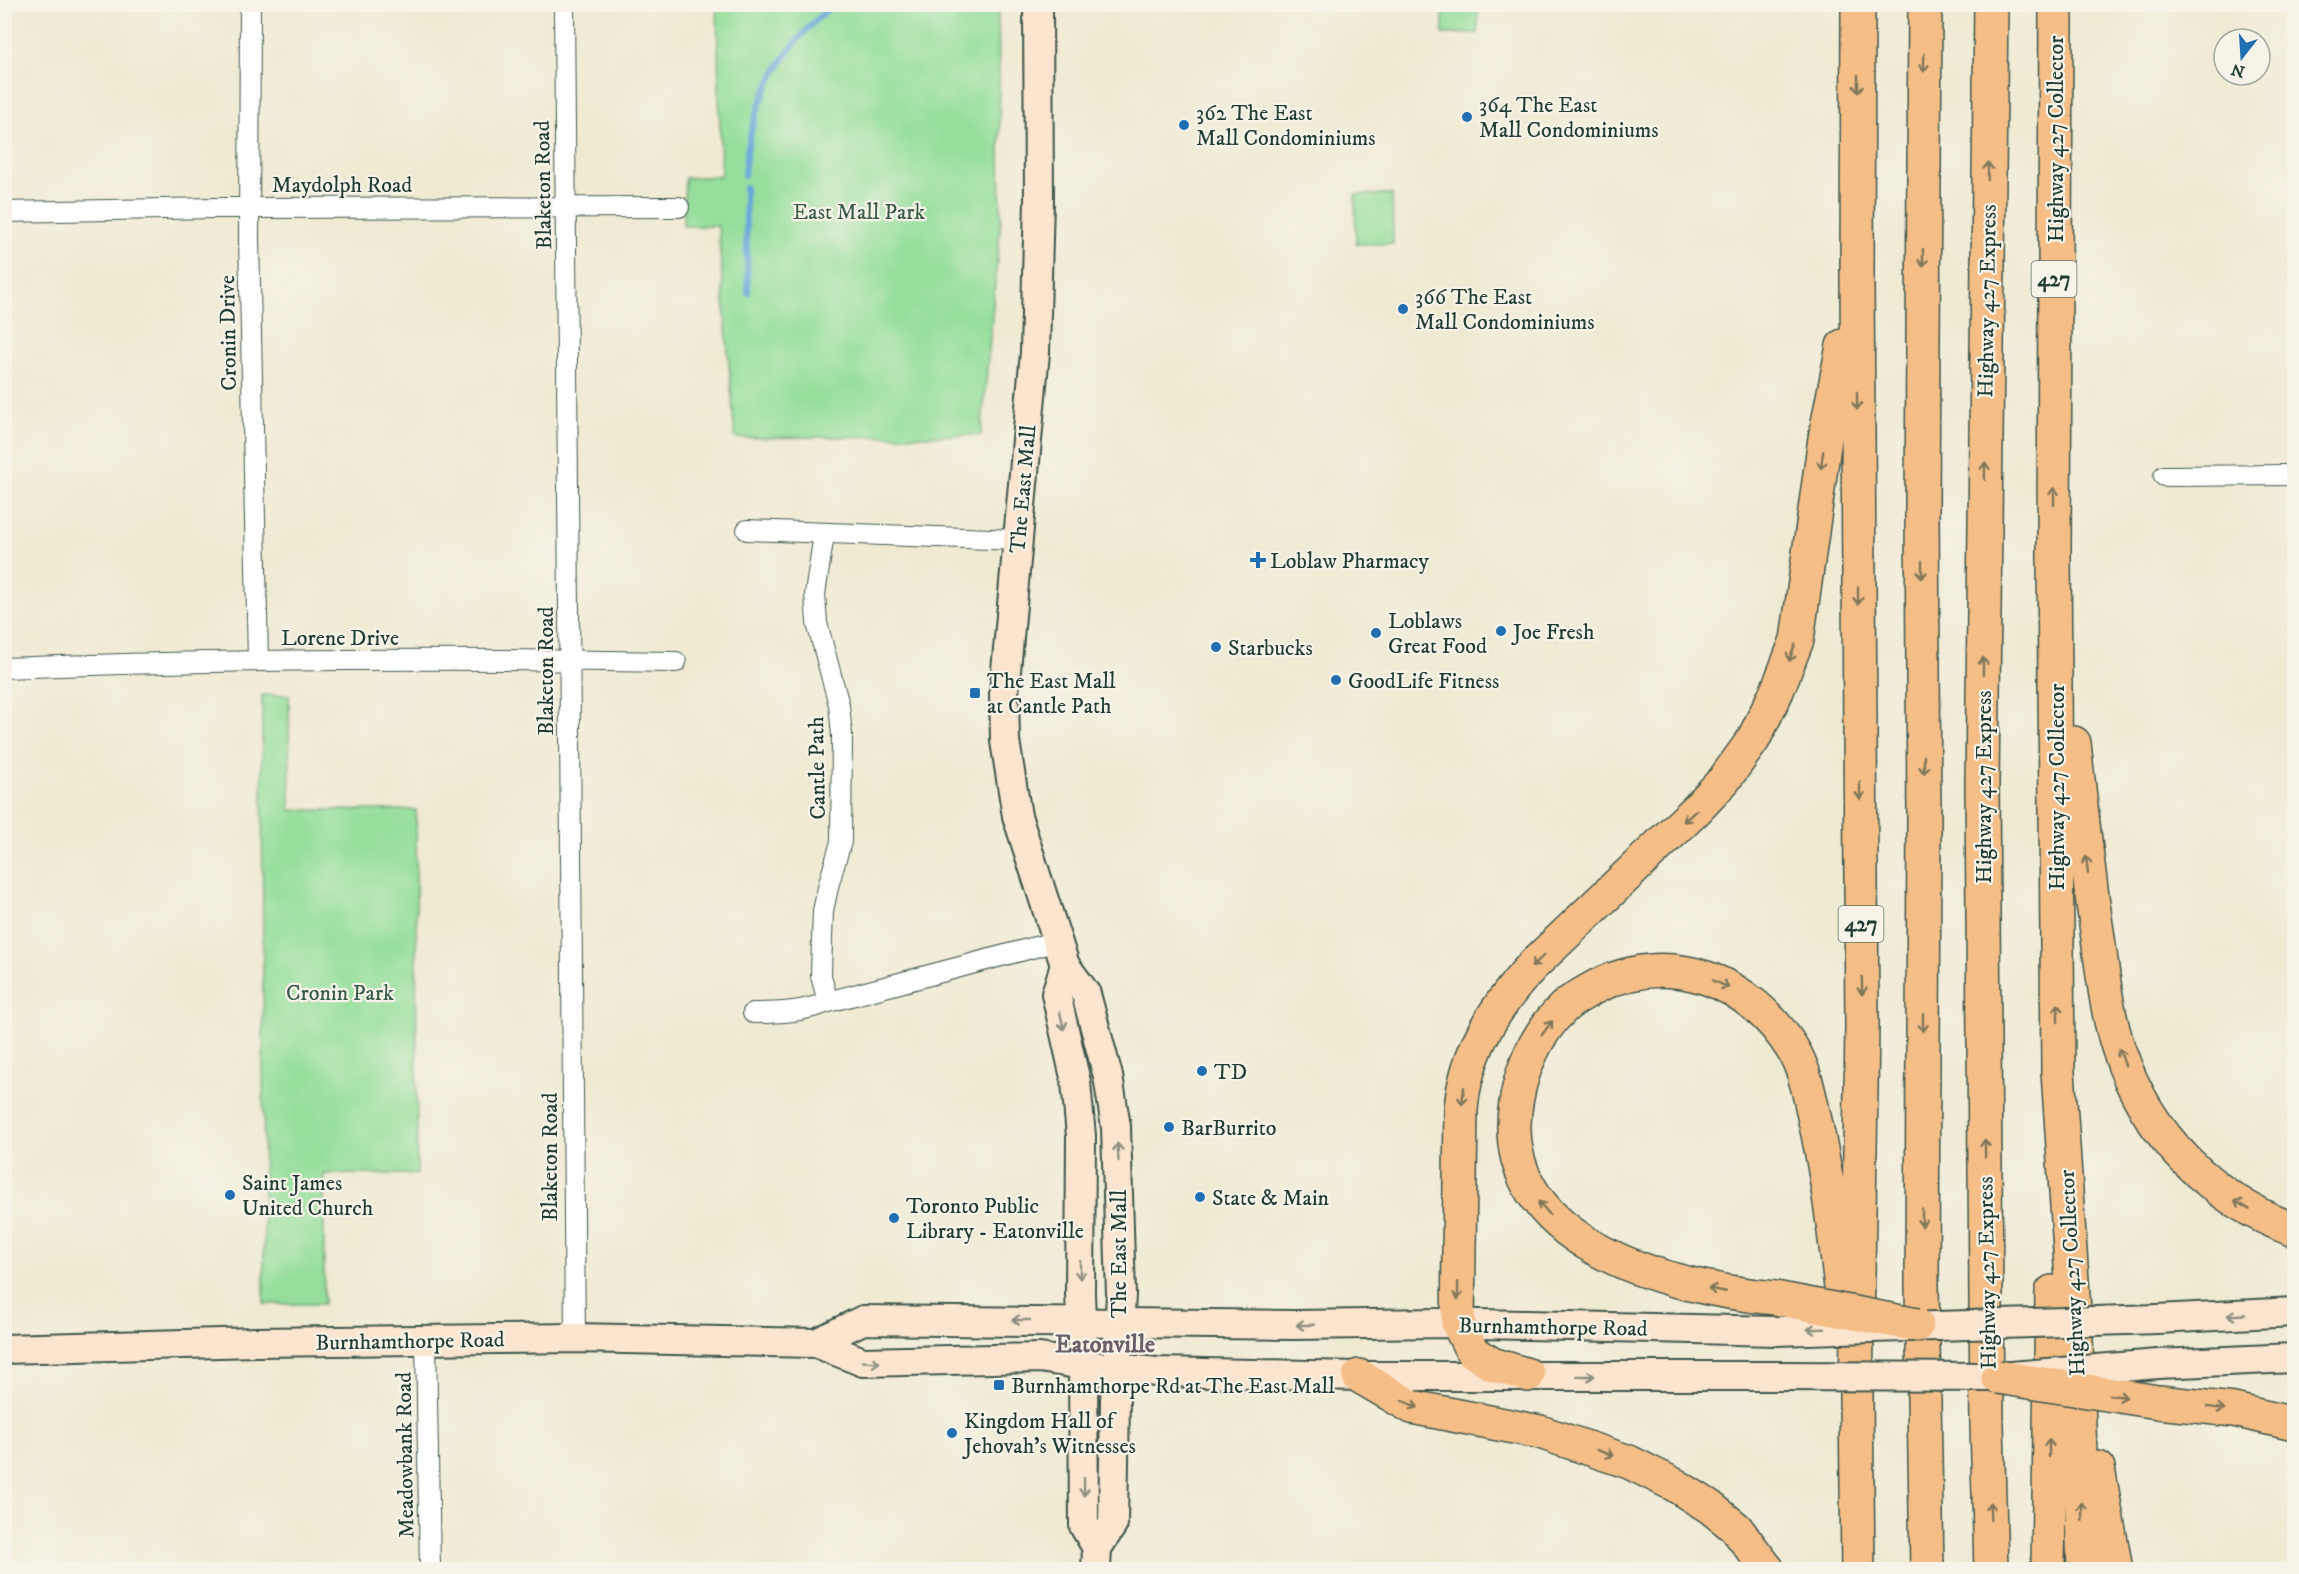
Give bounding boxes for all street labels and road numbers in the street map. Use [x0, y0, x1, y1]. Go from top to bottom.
street label: Highway 427 Collector [2043, 35, 2070, 242]
street label: Blaketon Road [529, 120, 558, 250]
street label: Maydolph Road [272, 172, 412, 199]
street label: Highway 427 Express [1972, 204, 2003, 398]
road number: 427 [2032, 261, 2076, 297]
street label: Cronin Drive [214, 275, 243, 391]
street label: The East Mall [1004, 423, 1043, 554]
street label: Blaketon Road [533, 606, 560, 736]
street label: Lorene Drive [281, 625, 399, 652]
street label: Highway 427 Collector [2044, 683, 2071, 890]
street label: Highway 427 Express [1971, 690, 1998, 884]
street label: Cantle Path [803, 716, 832, 820]
road number: 427 [1838, 906, 1884, 942]
street label: Blaketon Road [537, 1092, 564, 1222]
street label: Highway 427 Collector [2054, 1168, 2091, 1377]
street label: Highway 427 Express [1972, 1176, 2003, 1370]
street label: The East Mall [1106, 1189, 1133, 1318]
street label: Burnhamthorpe Road [1458, 1312, 1648, 1343]
street label: Burnhamthorpe Road [315, 1326, 505, 1357]
street label: Meadowbank Road [391, 1372, 420, 1538]

